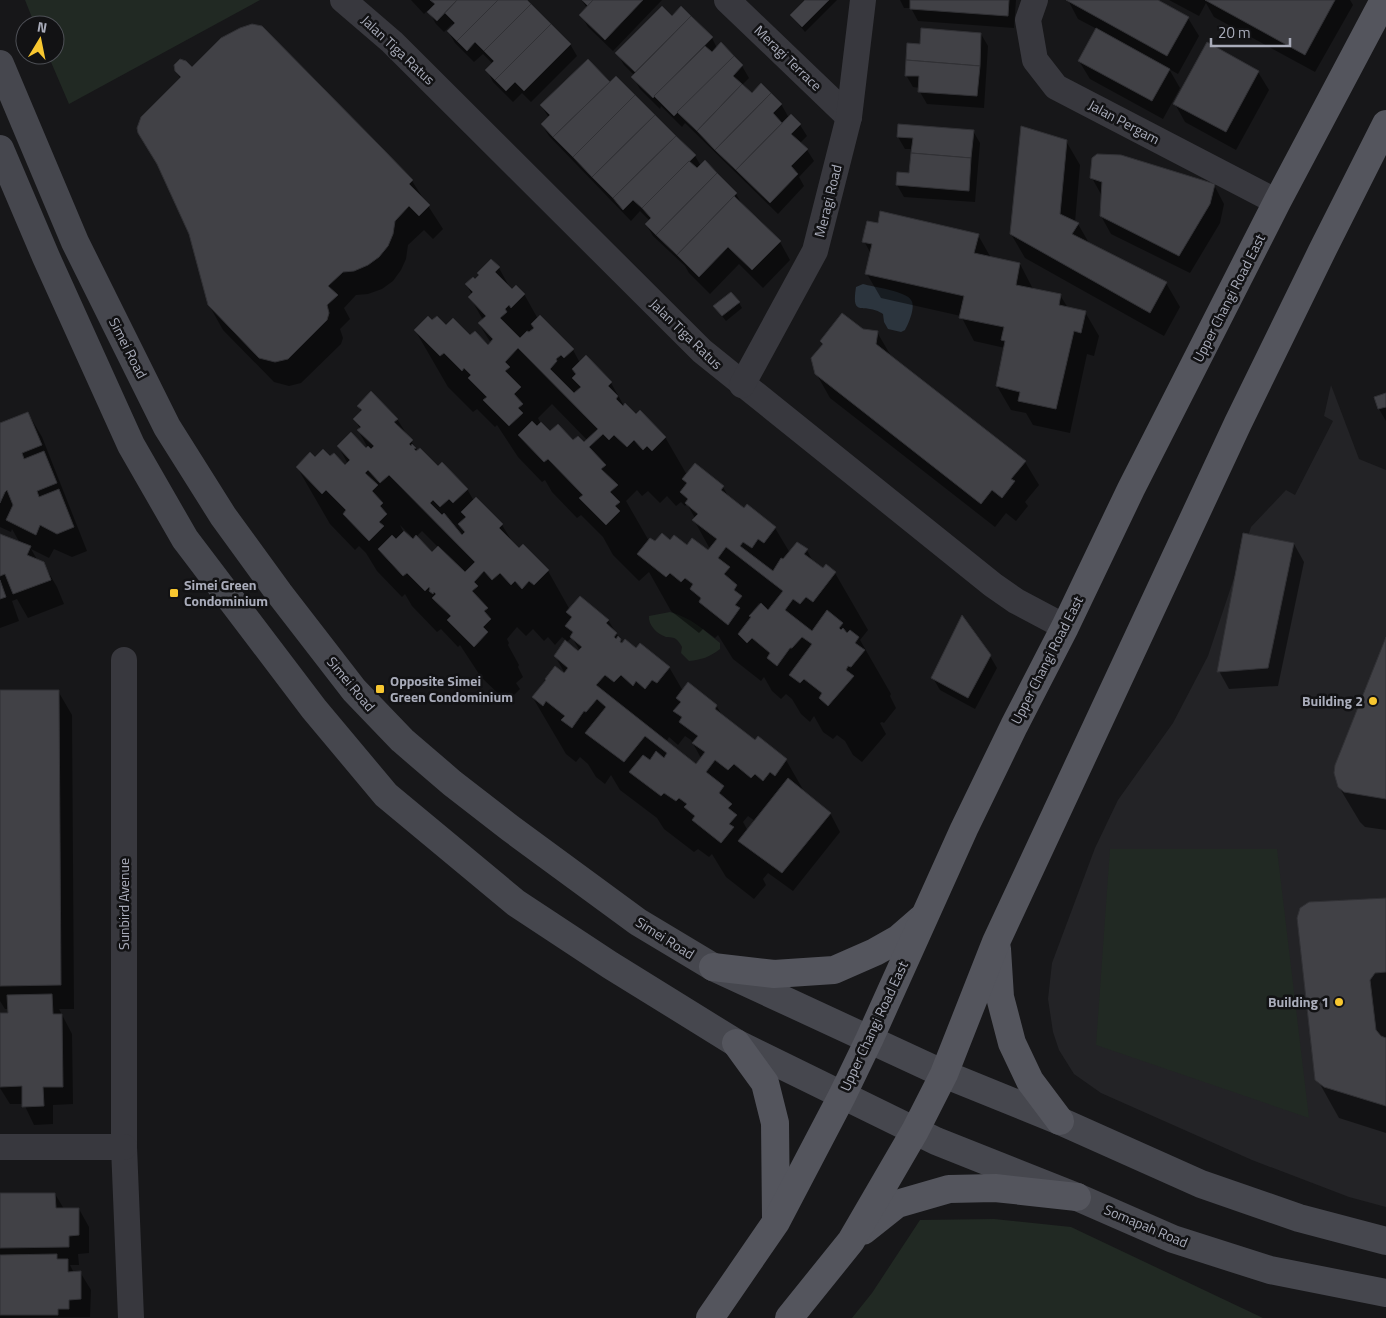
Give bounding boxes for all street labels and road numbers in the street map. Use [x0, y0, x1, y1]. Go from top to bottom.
street label: Jalan Tiga Ratus [357, 10, 440, 89]
street label: Meragi Terrace [750, 20, 827, 95]
street label: Jalan Pergam [1085, 94, 1164, 149]
street label: Meragi Road [808, 162, 847, 239]
street label: Upper Changi Road East [1187, 230, 1270, 366]
street label: Jalan Tiga Ratus [645, 293, 727, 374]
street label: Simei Road [104, 314, 153, 382]
street label: Upper Changi Road East [1005, 592, 1088, 728]
street label: Simei Road [322, 652, 381, 716]
street label: Sunbird Avenue [113, 858, 134, 950]
street label: Simei Road [632, 911, 699, 964]
street label: Upper Changi Road East [834, 957, 913, 1094]
street label: Somapah Road [1101, 1198, 1191, 1253]

